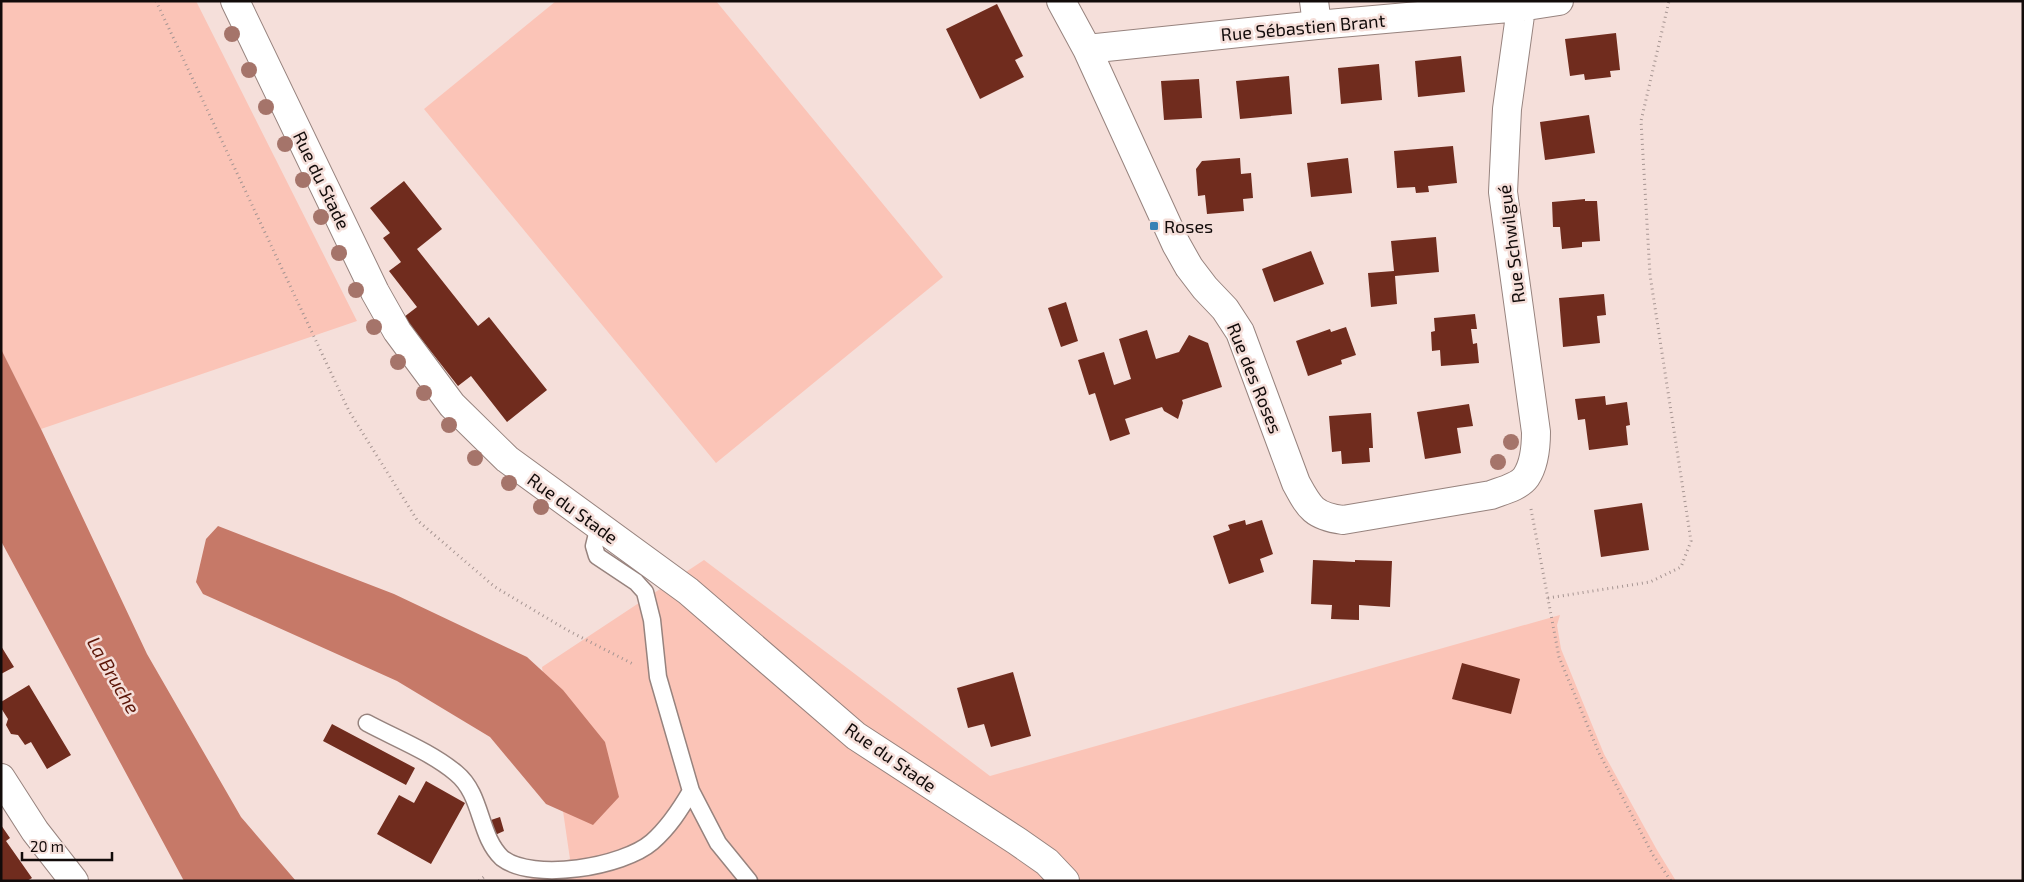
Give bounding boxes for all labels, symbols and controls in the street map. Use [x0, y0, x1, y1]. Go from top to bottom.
street label: Rue Sébastien Brant [1220, 9, 1386, 45]
street label: Rue du Stade [289, 127, 355, 233]
street label: Rue Schwilgué [1493, 184, 1529, 304]
place label: Roses [1164, 215, 1213, 237]
marker: Roses [1148, 220, 1160, 232]
street label: Rue des Roses [1223, 319, 1287, 437]
street label: Rue du Stade [524, 468, 622, 548]
water label: La Bruche [83, 632, 145, 718]
street label: Rue du Stade [841, 717, 941, 797]
scale bar [22, 830, 112, 862]
text: 20 m [30, 837, 64, 855]

